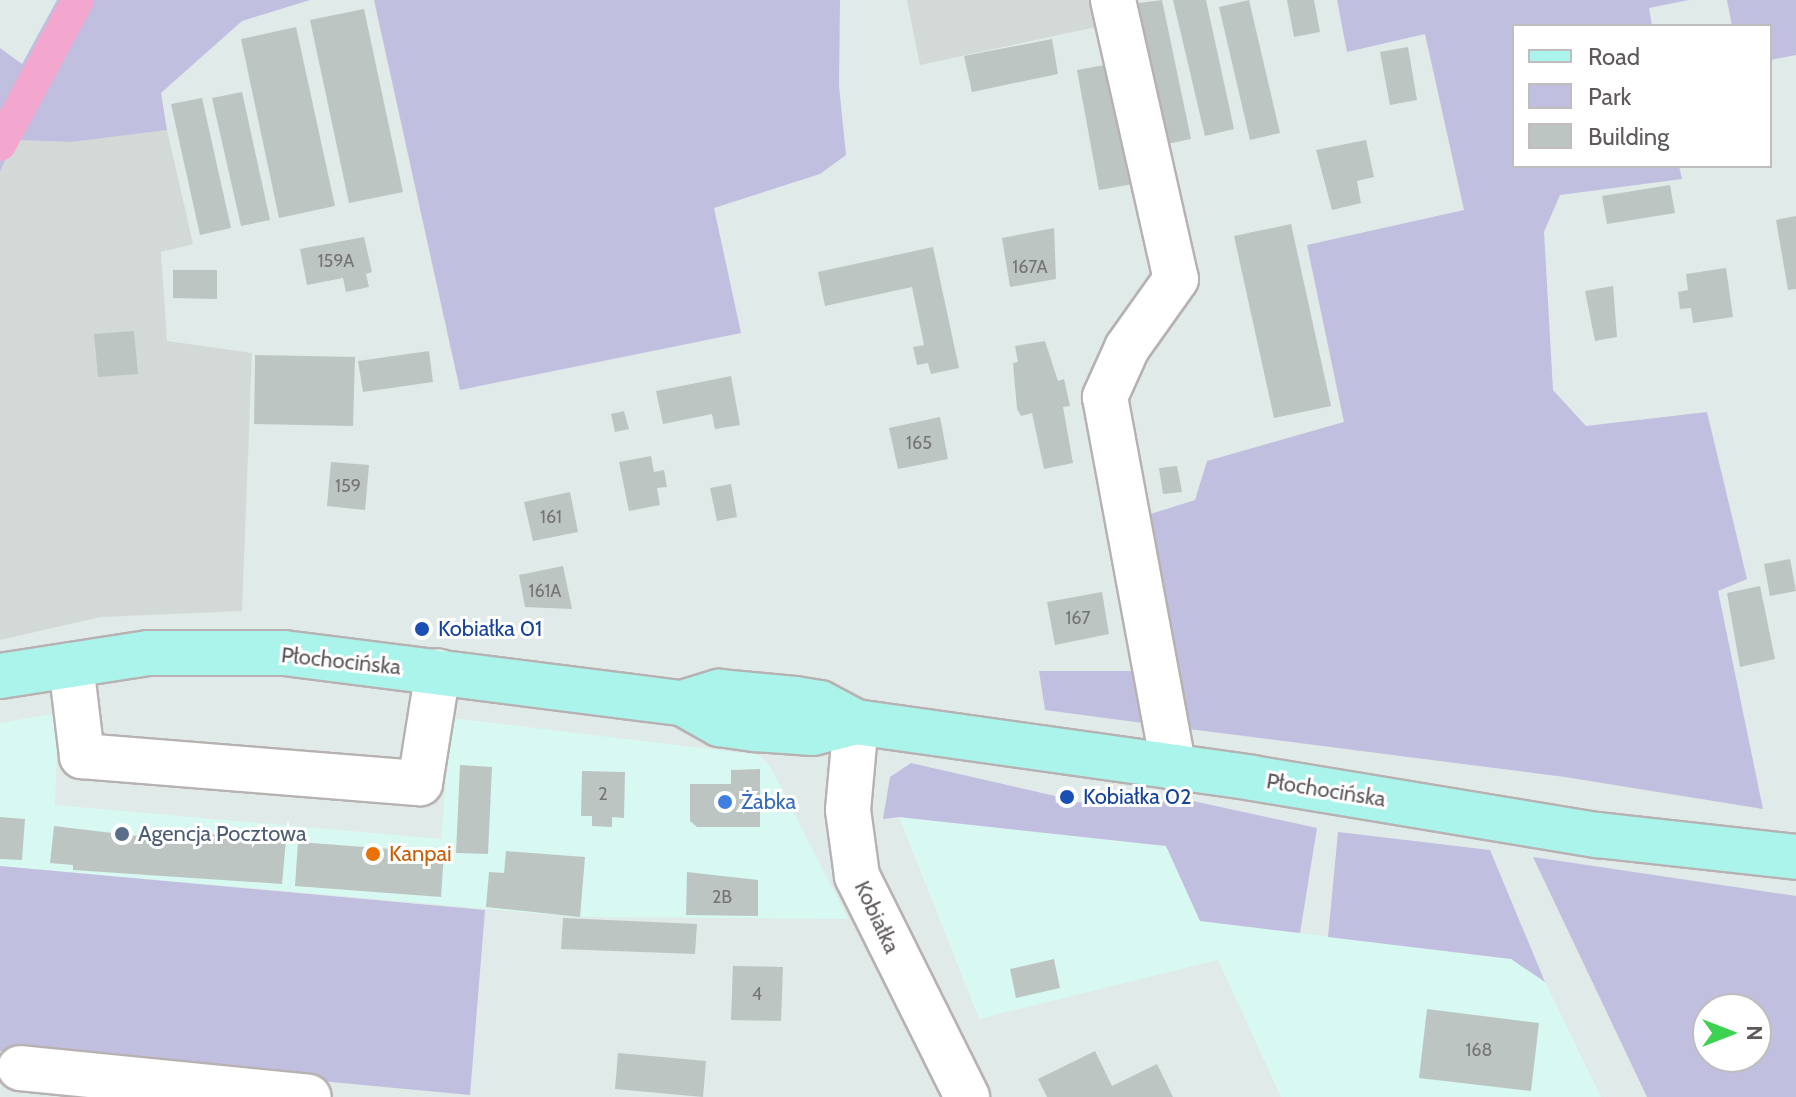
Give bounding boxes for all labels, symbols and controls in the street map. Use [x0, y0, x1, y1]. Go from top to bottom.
legend [1512, 24, 1772, 168]
text: Road [1588, 42, 1640, 71]
text: Park [1588, 82, 1631, 111]
text: Building [1588, 122, 1669, 151]
house number: 159A [318, 250, 354, 272]
house number: 167A [1012, 256, 1048, 278]
house number: 165 [906, 432, 932, 454]
house number: 159 [335, 475, 361, 497]
house number: 161 [540, 506, 562, 528]
house number: 161A [529, 580, 561, 602]
house number: 167 [1065, 607, 1091, 629]
place label: Kobiałka 01 [438, 616, 542, 642]
marker: Kobiałka 01 [413, 620, 431, 638]
street label: Płochocińska [280, 642, 402, 680]
street label: Płochocińska [1265, 768, 1387, 812]
house number: 2 [598, 783, 608, 805]
place label: Kobiałka 02 [1083, 784, 1192, 810]
marker: Kobiałka 02 [1058, 788, 1076, 806]
place label: Żabka [741, 789, 796, 815]
marker: Żabka [716, 793, 734, 811]
place label: Agencja Pocztowa [138, 821, 307, 847]
marker: Agencja Pocztowa [113, 825, 131, 843]
place label: Kanpai [389, 841, 452, 867]
marker: Kanpai [364, 845, 382, 863]
street label: Kobiałka [849, 877, 905, 957]
house number: 2B [712, 886, 732, 908]
house number: 4 [752, 983, 762, 1005]
north arrow [1692, 993, 1772, 1073]
text: N [1741, 1025, 1768, 1041]
house number: 168 [1466, 1039, 1492, 1061]

